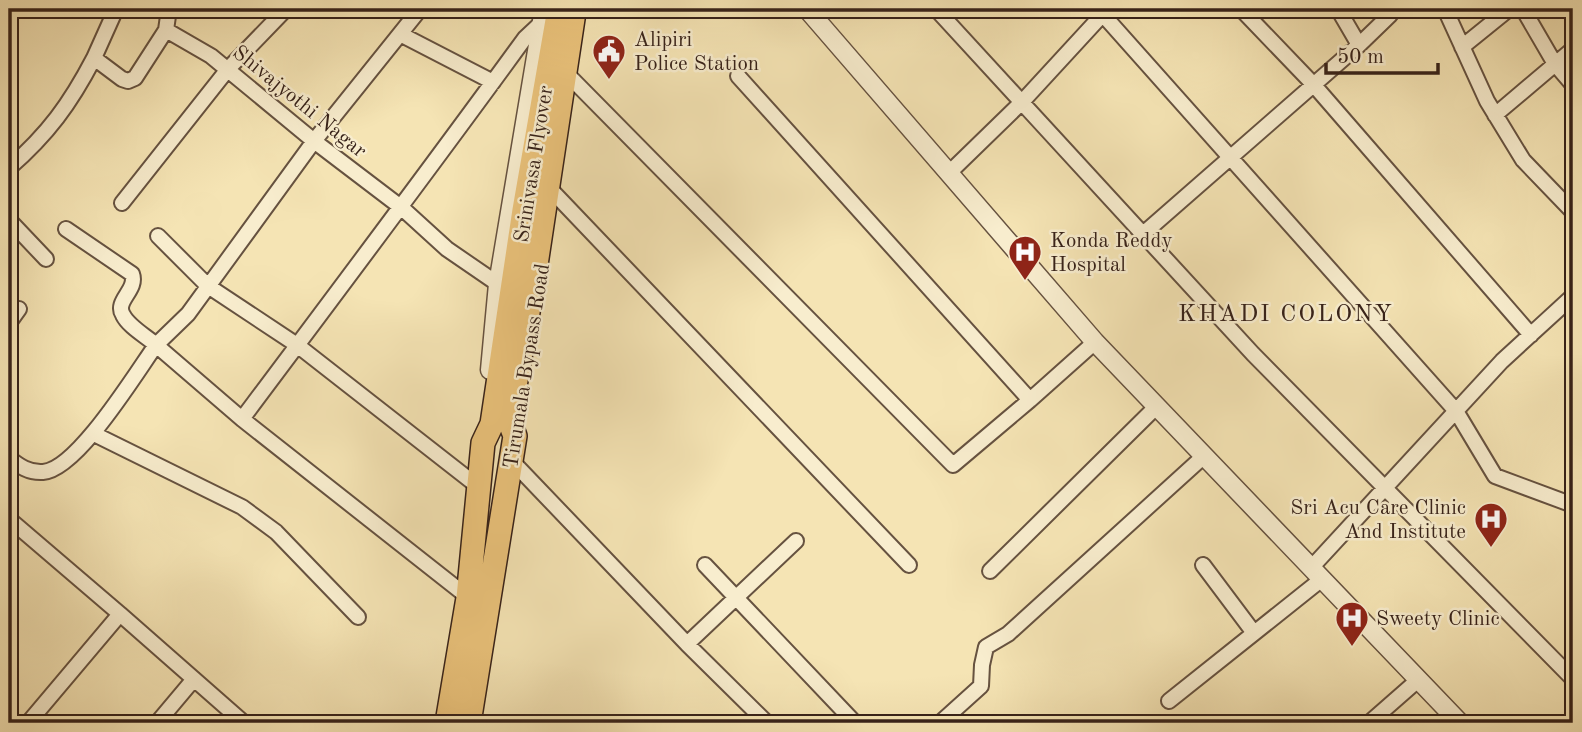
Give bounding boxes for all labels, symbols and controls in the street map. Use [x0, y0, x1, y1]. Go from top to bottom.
place label: Alipiri Police Station [634, 30, 759, 75]
public building icon: Alipiri Police Station [590, 32, 628, 81]
scale bar [1326, 32, 1438, 76]
street label: Shivajyothi Nagar [228, 42, 370, 163]
text: 50 m [1337, 47, 1384, 68]
street label: Srinivasa Flyover [512, 84, 557, 244]
place label: Konda Reddy Hospital [1050, 231, 1173, 276]
hospital icon: Konda Reddy Hospital [1006, 233, 1044, 282]
street label: Tirumala Bypass Road [501, 262, 554, 470]
district label: KHADI COLONY [1178, 303, 1394, 327]
place label: Sri Acu Care Clinic And Institute [1290, 498, 1466, 543]
hospital icon: Sri Acu Care Clinic And Institute [1472, 500, 1510, 549]
hospital icon: Sweety Clinic [1333, 599, 1371, 648]
place label: Sweety Clinic [1376, 609, 1500, 630]

